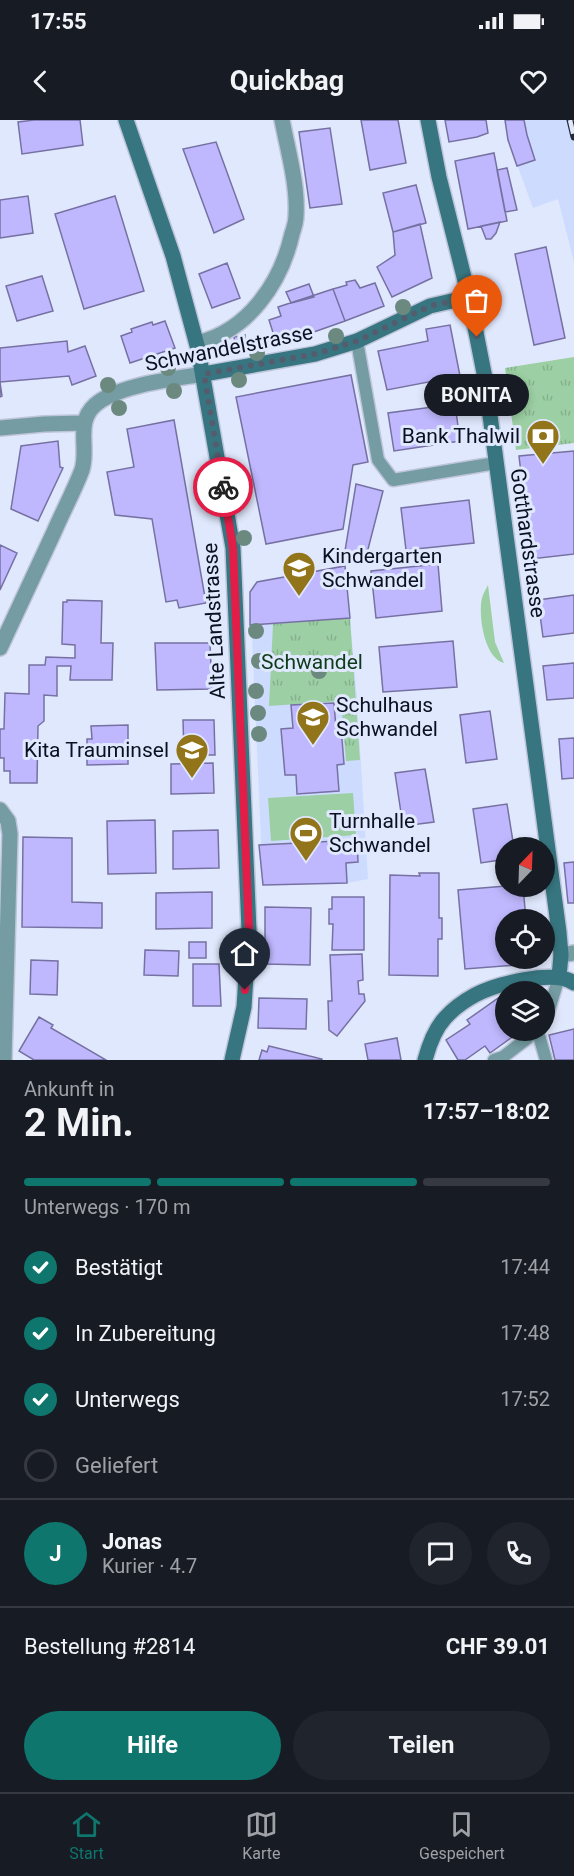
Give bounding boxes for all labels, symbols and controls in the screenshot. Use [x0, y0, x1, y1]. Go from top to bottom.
text: 17:55 [30, 9, 87, 34]
icon: back [24, 65, 57, 98]
text: Quickbag [230, 65, 344, 97]
icon: heart [517, 65, 550, 98]
pin [451, 275, 502, 337]
icon: bag [460, 284, 493, 317]
street label: Schwandelstrasse [143, 320, 315, 376]
callout: BONITA [424, 373, 530, 415]
text: BONITA [441, 383, 512, 407]
bank icon: Bank Thalwil [525, 418, 561, 465]
place label: Bank Thalwil [402, 424, 520, 448]
courier [193, 457, 253, 517]
street label: Gotthardstrasse [506, 467, 550, 619]
icon: bike [207, 471, 240, 504]
street label: Alte Landstrasse [198, 542, 230, 700]
place label: Kindergarten Schwandel [322, 544, 442, 592]
school or university icon: Kindergarten Schwandel [281, 550, 317, 597]
park label: Schwandel [261, 650, 363, 674]
place label: Schulhaus Schwandel [336, 693, 438, 741]
school or university icon: Schulhaus Schwandel [295, 699, 331, 746]
school or university icon: Kita Trauminsel [174, 732, 210, 779]
place label: Kita Trauminsel [24, 738, 169, 762]
place label: Turnhalle Schwandel [329, 809, 431, 857]
sports icon: Turnhalle Schwandel [288, 815, 324, 862]
north arrow [495, 837, 555, 897]
map controls [495, 837, 555, 1041]
button: locate [495, 909, 555, 969]
pin [219, 928, 270, 990]
icon: home [228, 937, 261, 970]
button: layers [495, 981, 555, 1041]
text: Ankunft in [24, 1077, 115, 1101]
text: 17:57–18:02 [423, 1099, 550, 1124]
text: 2 Min. [24, 1100, 134, 1146]
text: Unterwegs · 170 m [24, 1195, 191, 1219]
icon: check [24, 1251, 57, 1284]
text: Bestätigt [75, 1255, 163, 1280]
text: 17:44 [500, 1255, 550, 1279]
icon: check [24, 1317, 57, 1350]
text: In Zubereitung [75, 1321, 216, 1346]
text: 17:48 [500, 1321, 550, 1345]
icon: check [24, 1383, 57, 1416]
text: Unterwegs [75, 1387, 180, 1412]
text: 17:52 [500, 1387, 550, 1411]
text: Geliefert [75, 1453, 158, 1478]
button: chat [409, 1522, 472, 1585]
button: phone [487, 1522, 550, 1585]
text: Jonas [102, 1529, 162, 1554]
text: J [49, 1541, 62, 1566]
text: Kurier · 4.7 [102, 1554, 197, 1578]
text: Bestellung #2814 [24, 1634, 195, 1659]
text: CHF 39.01 [446, 1634, 550, 1659]
button: Hilfe [24, 1711, 281, 1780]
button: Teilen [293, 1711, 550, 1780]
tab: Start [69, 1808, 104, 1863]
tab: Karte [242, 1808, 281, 1863]
tab: Gespeichert [419, 1808, 505, 1863]

